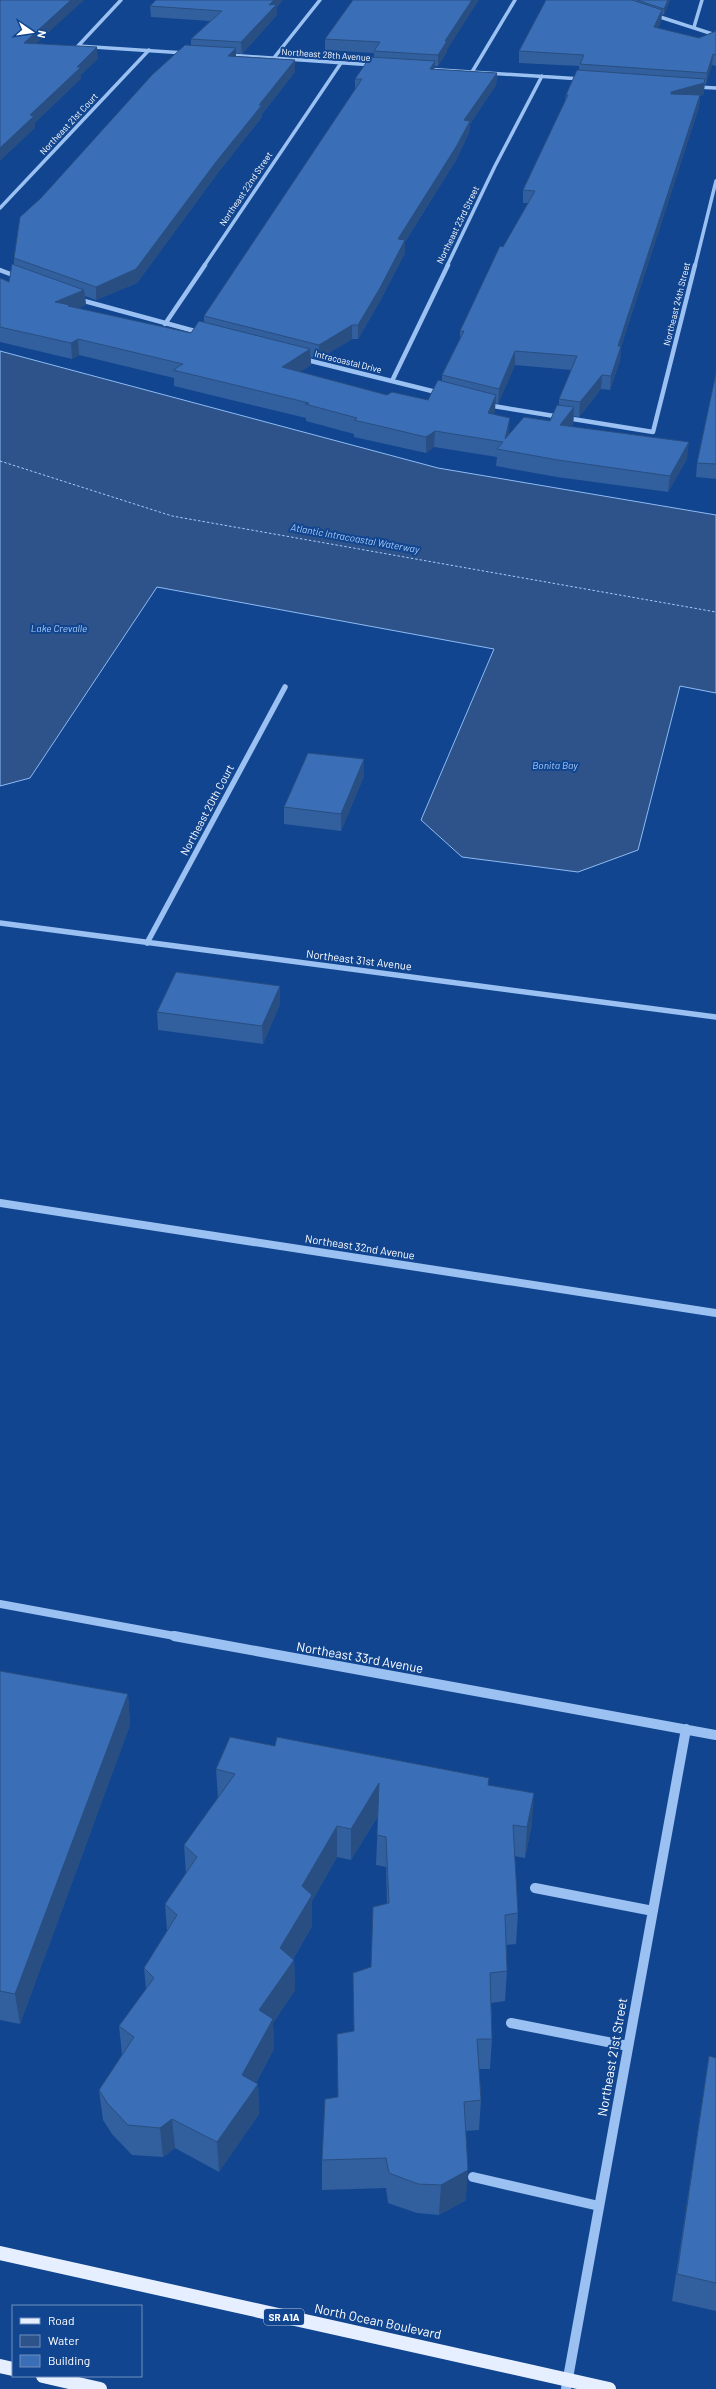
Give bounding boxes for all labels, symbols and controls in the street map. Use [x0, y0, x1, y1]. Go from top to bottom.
north arrow [12, 12, 52, 52]
text: N [35, 29, 49, 39]
street label: Northeast 28th Avenue [281, 46, 371, 63]
street label: Northeast 21st Court [37, 91, 100, 157]
street label: Northeast 22nd Street [217, 150, 274, 228]
street label: Northeast 23rd Street [434, 184, 481, 265]
street label: Northeast 24th Street [661, 261, 692, 347]
street label: Intracoastal Drive [314, 348, 383, 375]
water label: Atlantic Intracoastal Waterway [290, 521, 421, 555]
water label: Lake Crevalle [31, 622, 87, 634]
water label: Bonita Bay [532, 759, 578, 771]
street label: Northeast 20th Court [177, 762, 236, 858]
street label: Northeast 31st Avenue [306, 947, 413, 972]
street label: Northeast 32nd Avenue [304, 1231, 416, 1262]
street label: Northeast 33rd Avenue [295, 1638, 425, 1676]
street label: Northeast 21st Street [594, 1997, 630, 2117]
street label: North Ocean Boulevard [313, 2300, 443, 2342]
legend [12, 2305, 142, 2377]
road number: SR A1A [264, 2309, 304, 2325]
text: Road [48, 2313, 75, 2327]
text: Water [48, 2333, 80, 2347]
text: Building [48, 2353, 90, 2367]

